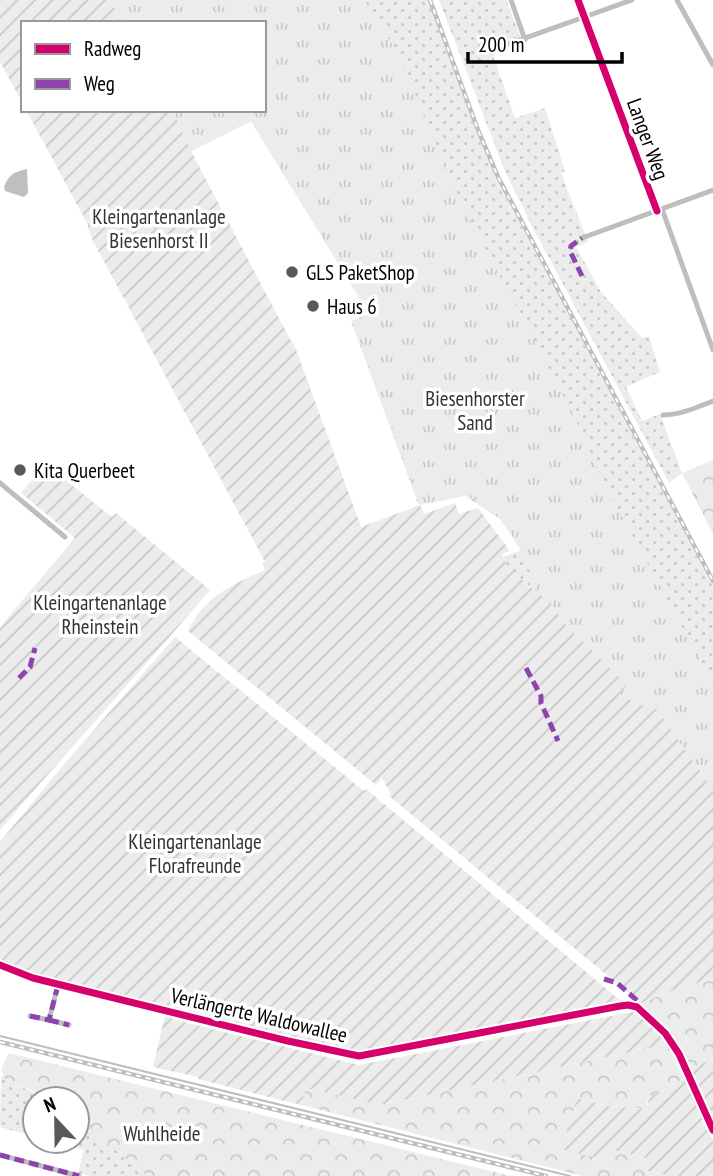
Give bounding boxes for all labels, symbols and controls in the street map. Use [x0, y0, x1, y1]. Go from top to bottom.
legend [21, 21, 266, 112]
scale bar [468, 21, 622, 65]
text: 200 m [478, 31, 524, 58]
text: Radweg [84, 35, 141, 62]
text: Weg [84, 70, 115, 97]
street label: Langer Weg [621, 95, 675, 183]
park label: Kleingartenanlage Biesenhorst II [92, 203, 226, 254]
place label: GLS PaketShop [306, 259, 415, 286]
marker: GLS PaketShop [284, 264, 300, 280]
place label: Haus 6 [327, 293, 377, 320]
marker: Haus 6 [305, 298, 321, 314]
park label: Biesenhorster Sand [425, 385, 525, 436]
place label: Kita Querbeet [34, 457, 135, 484]
marker: Kita Querbeet [12, 462, 28, 478]
park label: Kleingartenanlage Rheinstein [33, 589, 167, 640]
park label: Kleingartenanlage Florafreunde [128, 828, 262, 879]
street label: Verlängerte Waldowallee [167, 981, 350, 1048]
north arrow [21, 1085, 91, 1155]
text: N [40, 1091, 59, 1117]
park label: Wuhlheide [124, 1120, 200, 1147]

